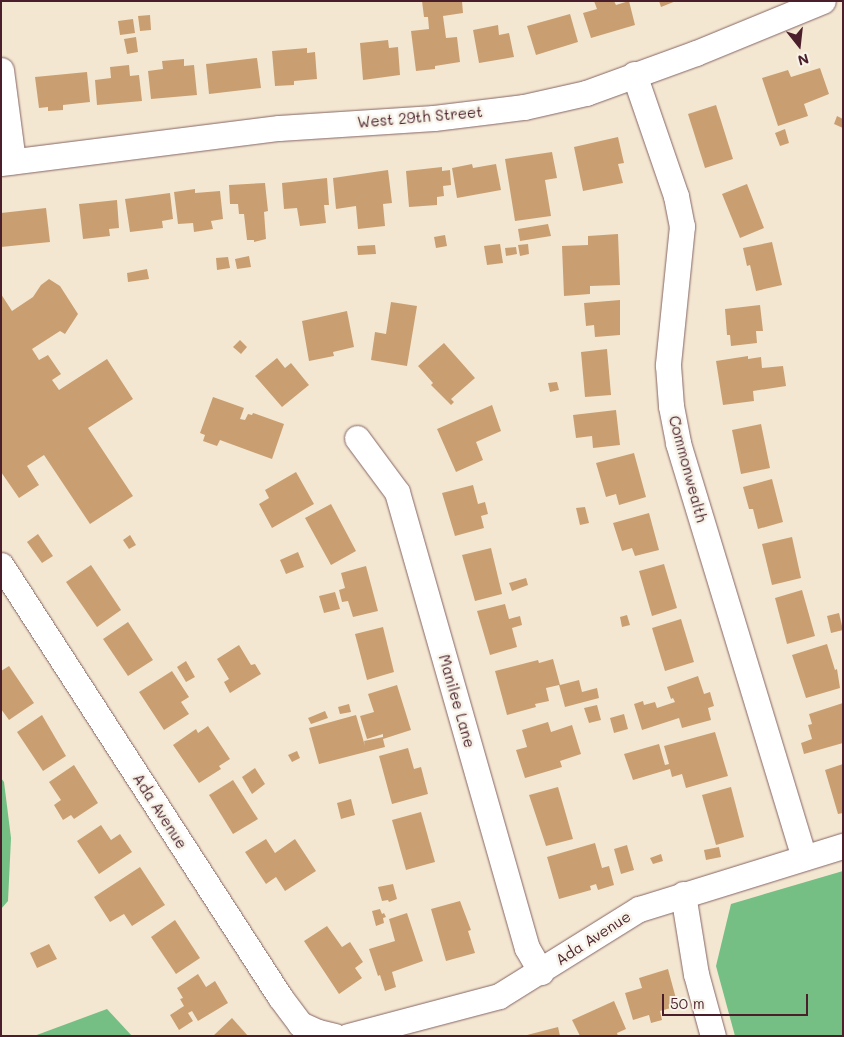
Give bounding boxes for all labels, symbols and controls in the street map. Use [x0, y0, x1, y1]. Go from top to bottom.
north arrow [774, 20, 824, 70]
text: N [796, 49, 811, 70]
street label: West 29th Street [356, 103, 484, 131]
street label: Commonwealth [665, 414, 711, 524]
street label: Manilee Lane [435, 652, 479, 750]
street label: Ada Avenue [129, 770, 191, 852]
street label: Ada Avenue [552, 907, 634, 969]
scale bar [664, 984, 810, 1016]
text: 50 m [670, 993, 705, 1013]

